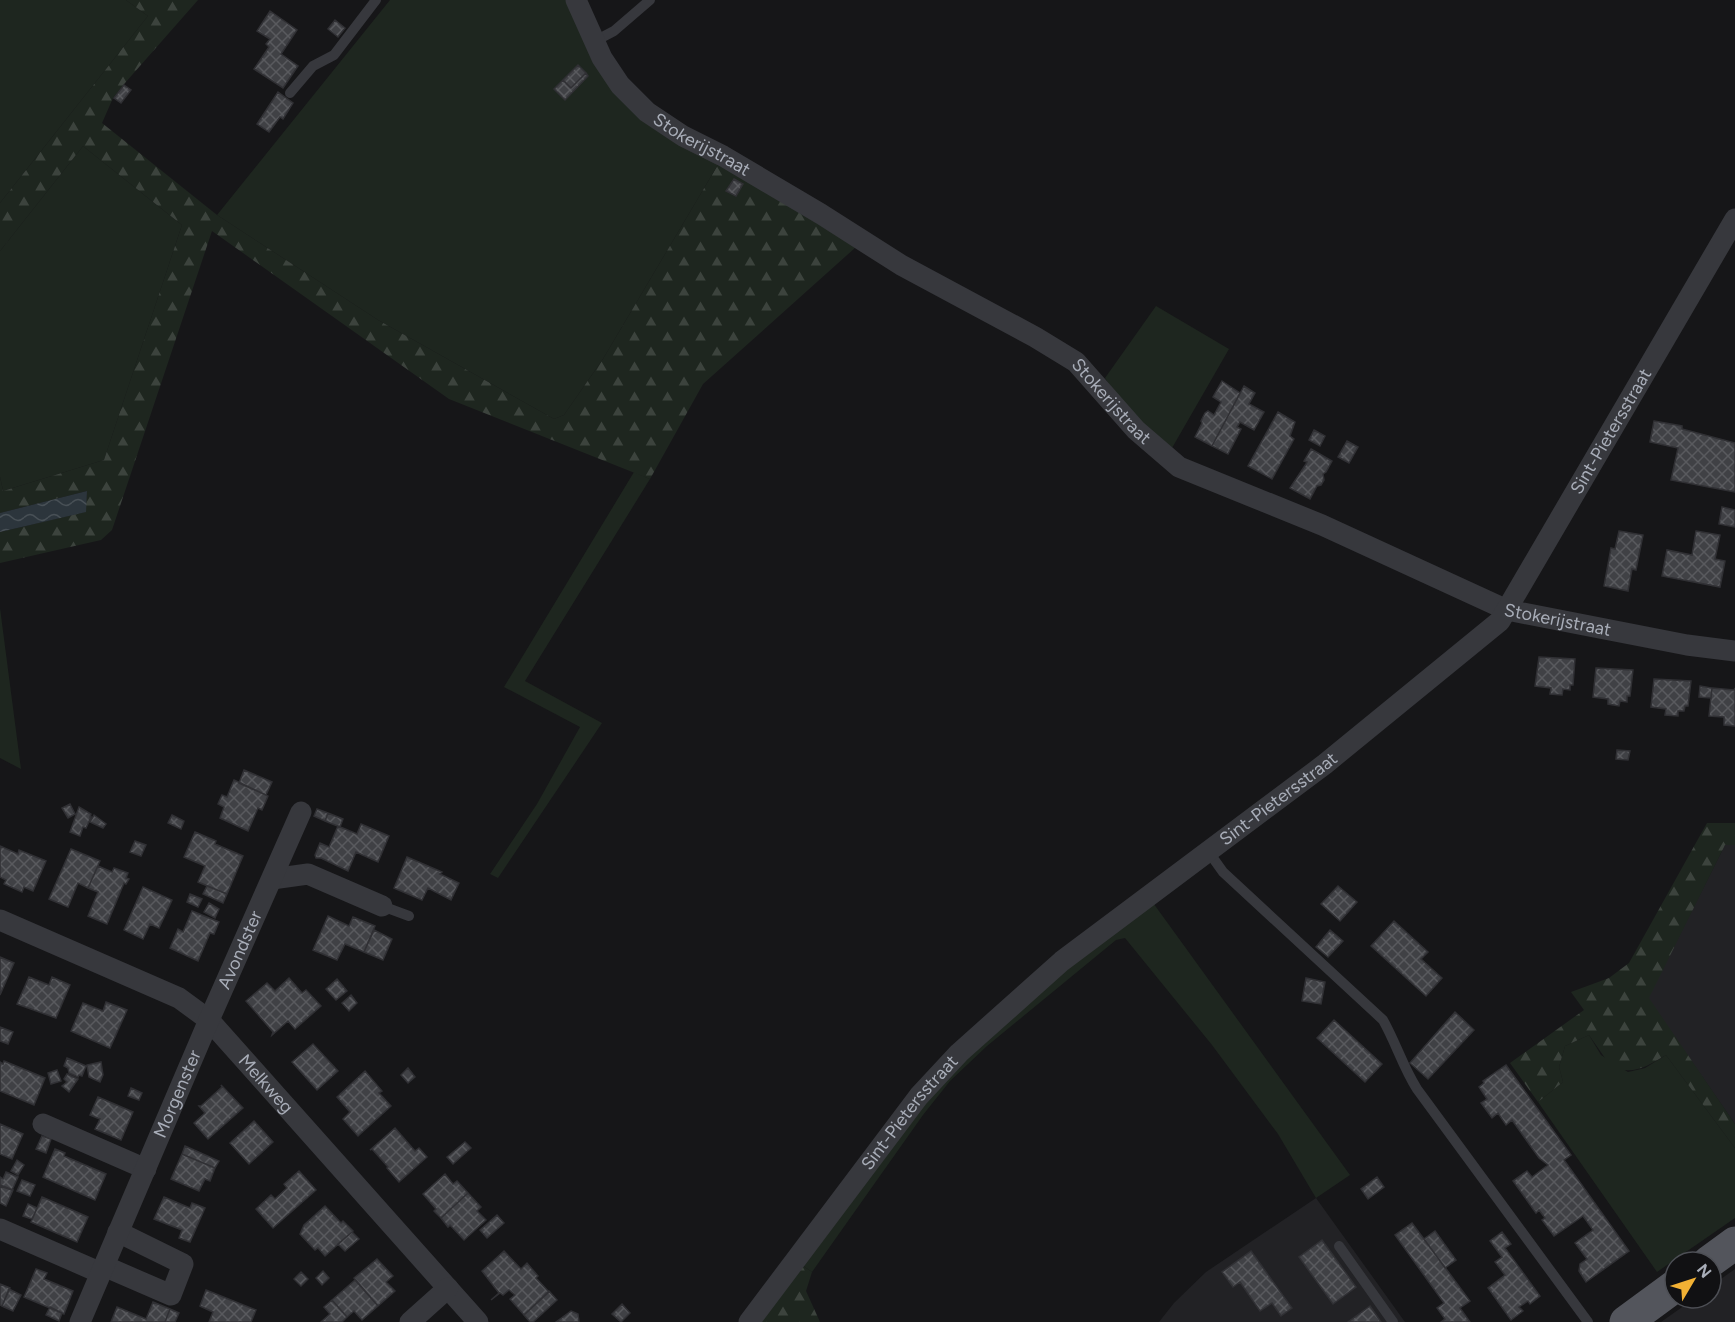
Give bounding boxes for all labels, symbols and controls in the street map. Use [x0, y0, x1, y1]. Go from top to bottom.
street label: Stokerijstraat [649, 108, 755, 181]
street label: Stokerijstraat [1067, 354, 1156, 449]
street label: Sint-Pietersstraat [1566, 364, 1656, 498]
street label: Stokerijstraat [1502, 599, 1613, 641]
street label: Sint-Pietersstraat [1215, 747, 1342, 850]
street label: Avondster [213, 907, 267, 992]
street label: Morgenster [149, 1047, 206, 1141]
street label: Melkweg [234, 1050, 298, 1118]
street label: Sint-Pietersstraat [856, 1050, 963, 1174]
north arrow [1663, 1250, 1723, 1310]
text: N [1693, 1260, 1716, 1282]

